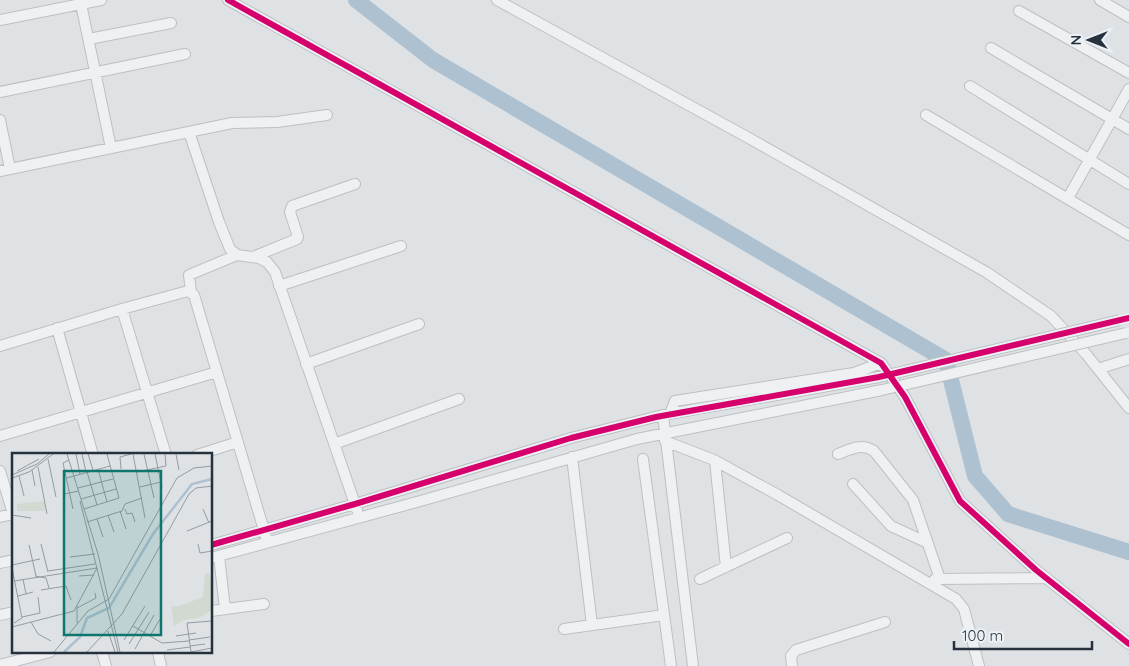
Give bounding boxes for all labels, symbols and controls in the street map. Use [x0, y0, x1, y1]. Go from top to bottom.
north arrow [1064, 15, 1114, 65]
text: N [1067, 35, 1085, 45]
inset map [12, 453, 212, 654]
scale bar [954, 618, 1092, 650]
text: 100 m [962, 626, 1003, 645]

